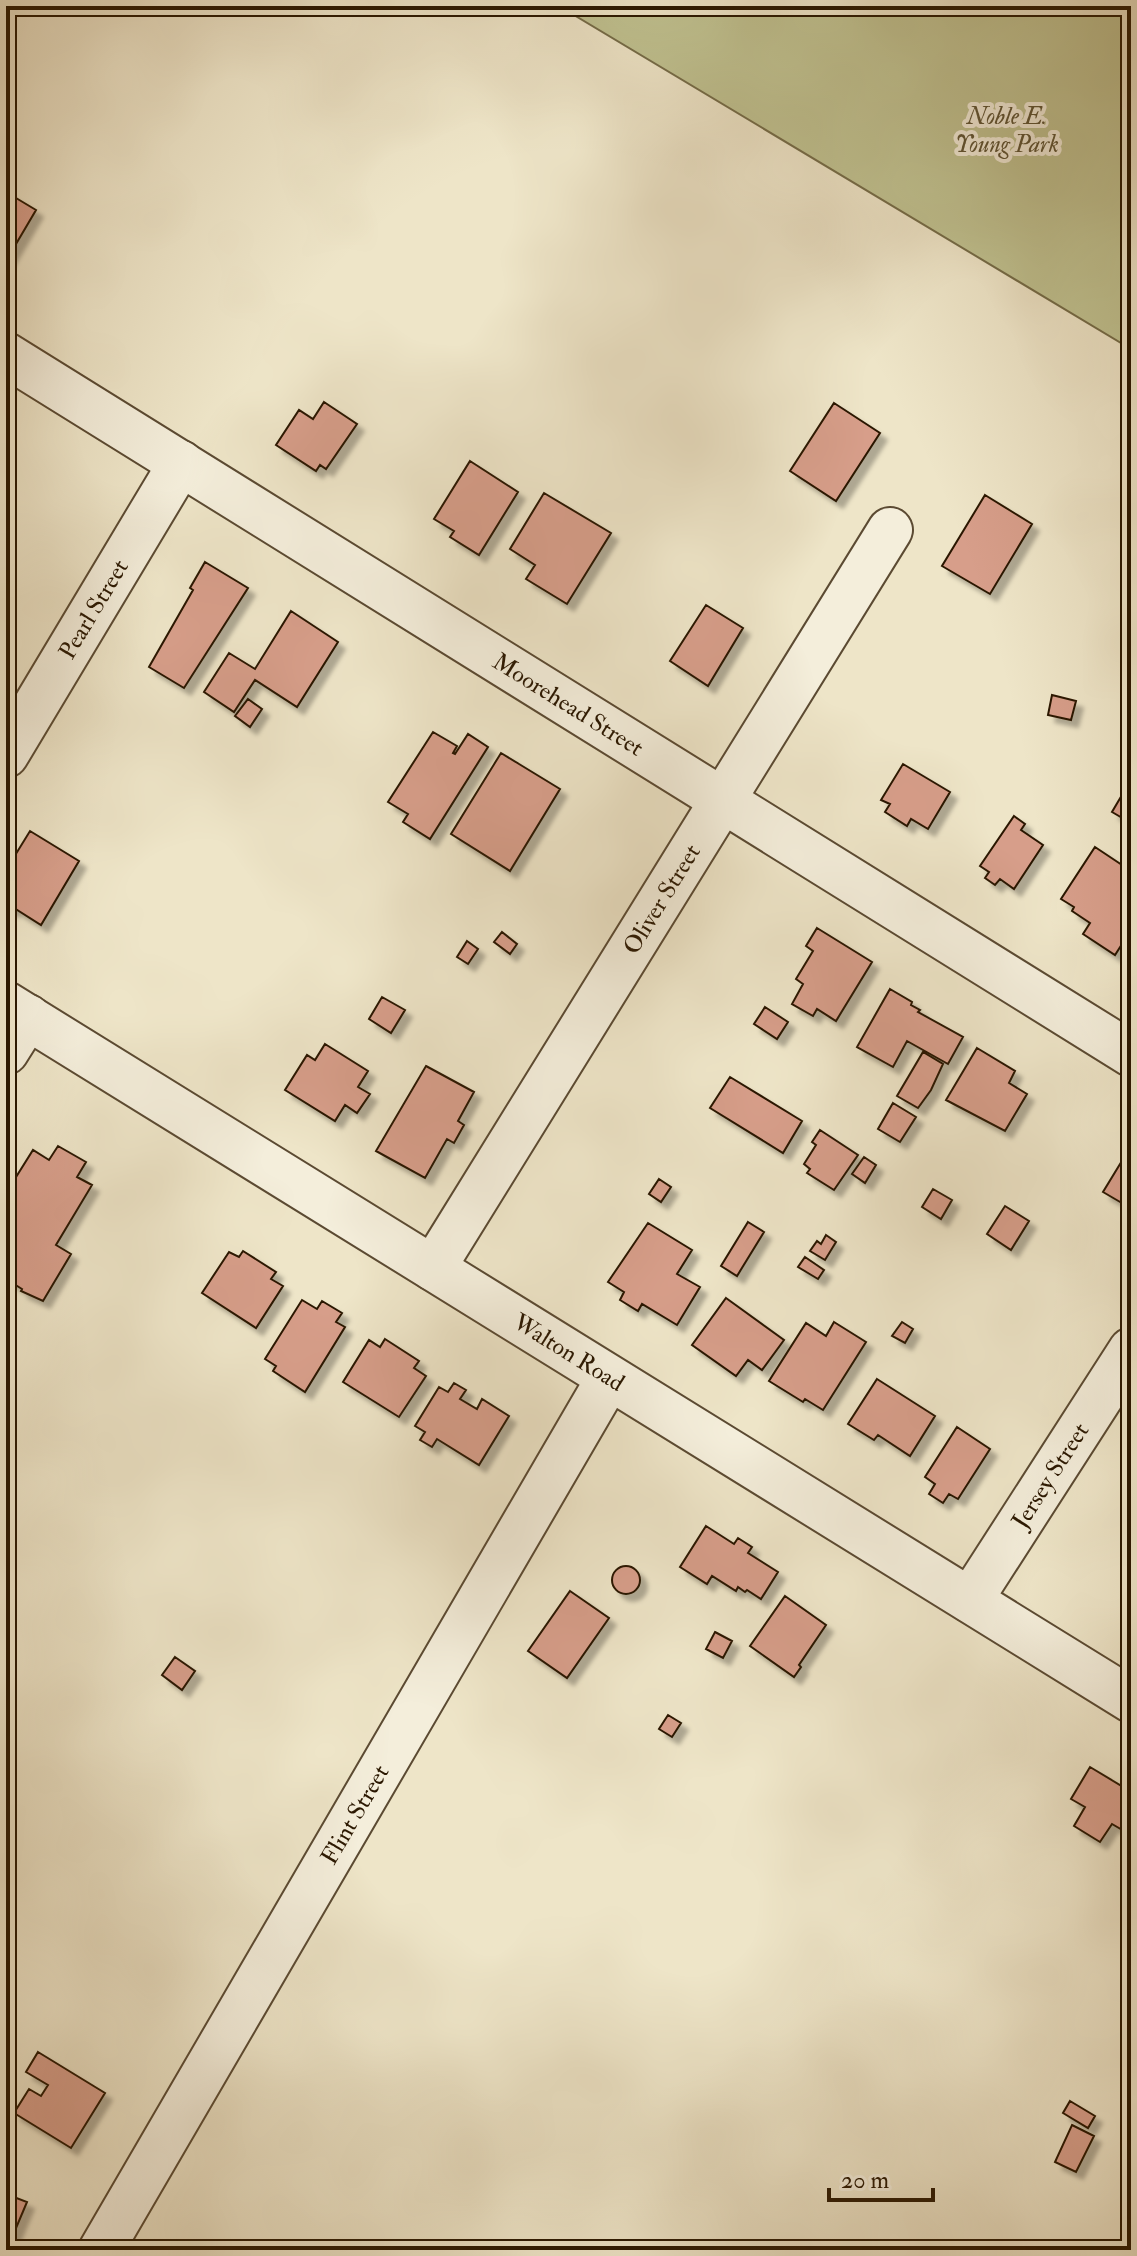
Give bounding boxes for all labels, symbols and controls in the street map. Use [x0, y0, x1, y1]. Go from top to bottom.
park label: Noble E. Young Park [955, 101, 1059, 160]
street label: Pearl Street [52, 553, 135, 665]
street label: Moorehead Street [487, 646, 650, 763]
street label: Oliver Street [616, 838, 707, 960]
street label: Walton Road [507, 1306, 630, 1398]
street label: Jersey Street [1004, 1417, 1096, 1535]
street label: Flint Street [313, 1759, 396, 1870]
scale bar [829, 2152, 933, 2202]
text: 20 m [841, 2165, 890, 2196]

